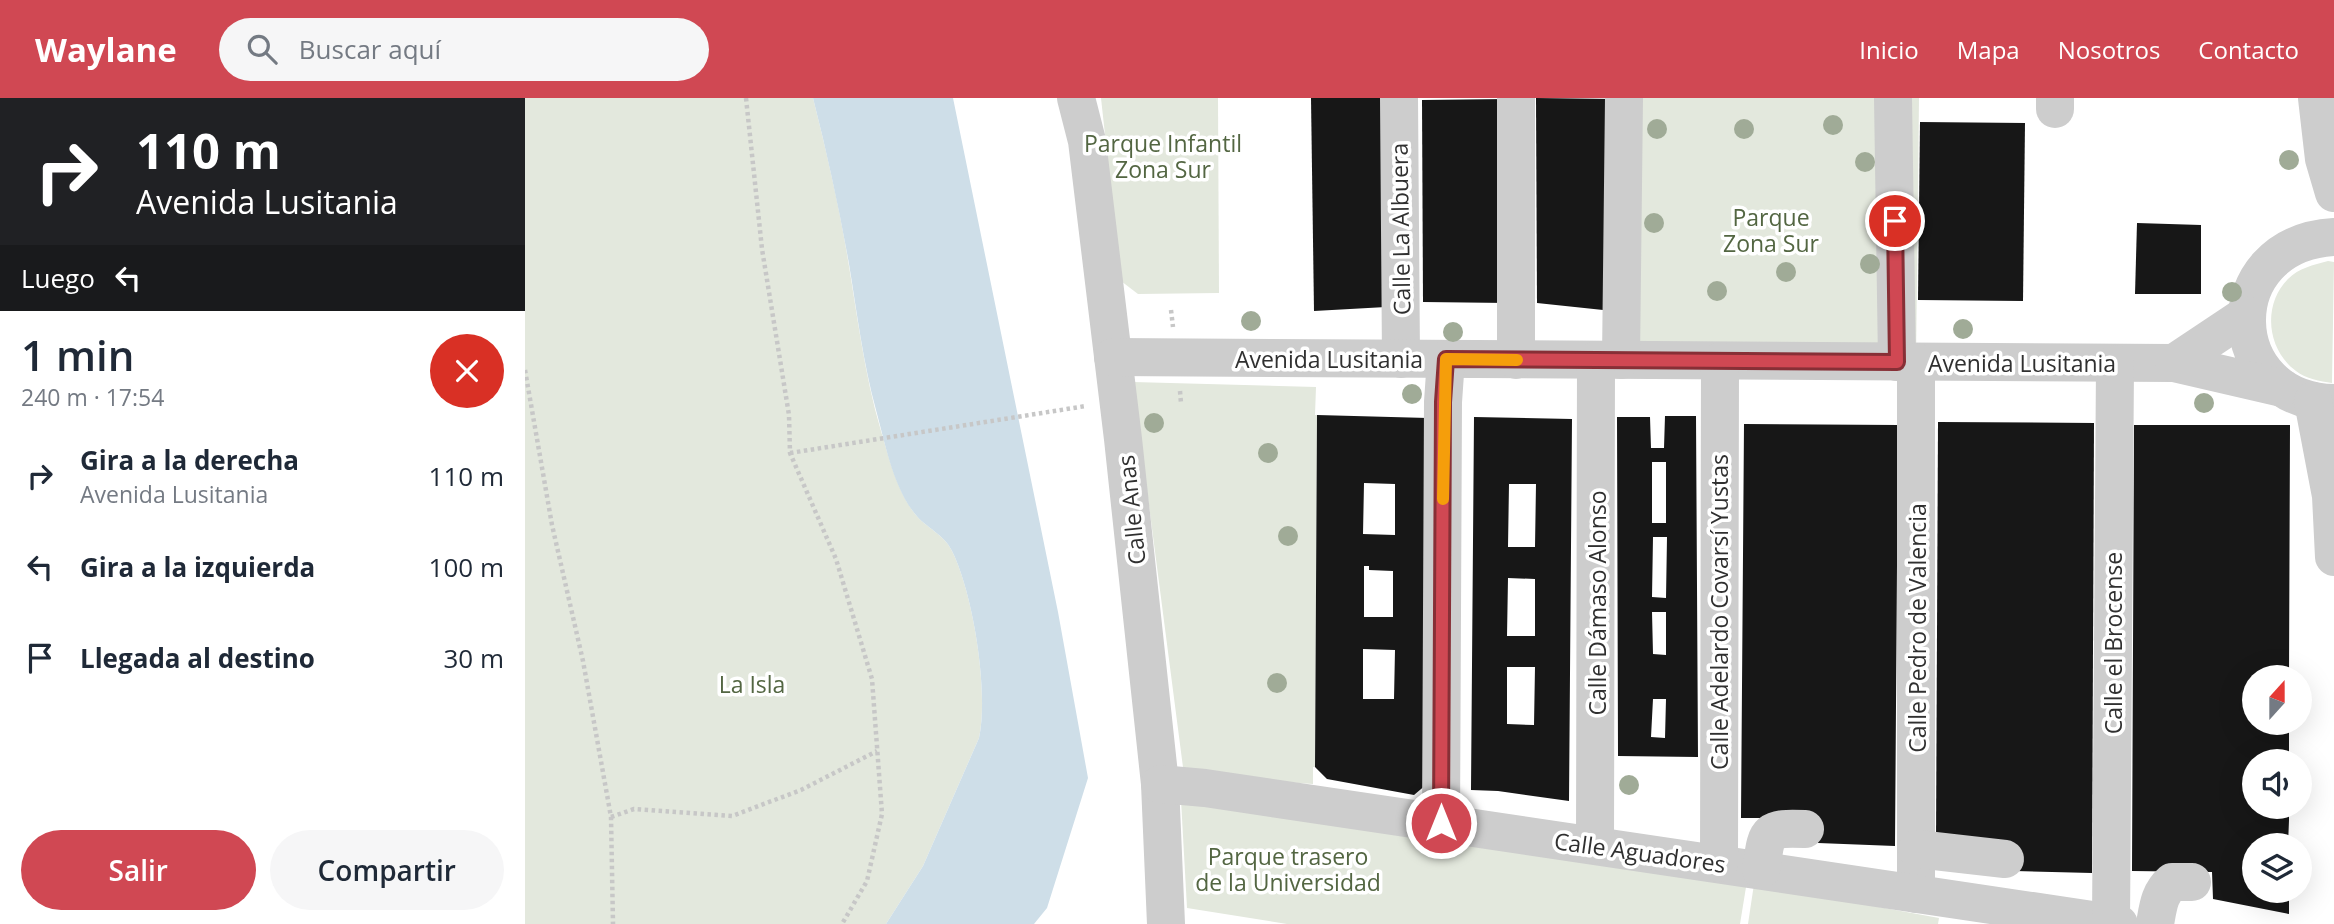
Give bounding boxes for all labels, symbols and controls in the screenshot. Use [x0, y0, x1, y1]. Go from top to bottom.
search box [219, 18, 709, 81]
text: Waylane [35, 27, 177, 72]
icon: search [243, 30, 281, 68]
text: Buscar aquí [299, 31, 441, 67]
text: Inicio [1859, 33, 1919, 66]
text: Mapa [1957, 33, 2020, 66]
text: Nosotros [2058, 33, 2160, 66]
text: Contacto [2198, 33, 2299, 66]
text: 110 m [136, 117, 281, 183]
icon: right [21, 126, 112, 217]
park label: Parque Infantil Zona Sur [1084, 127, 1242, 185]
street label: Calle La Albuera [1383, 143, 1417, 315]
text: Avenida Lusitania [136, 180, 398, 223]
pin [1865, 191, 1925, 251]
park label: Parque Zona Sur [1723, 201, 1820, 259]
icon: arrive [1876, 202, 1914, 240]
icon: left [109, 259, 147, 297]
text: Luego [21, 260, 95, 296]
text: 1 min [21, 326, 134, 383]
button: close [430, 334, 504, 408]
street label: Avenida Lusitania [1235, 343, 1423, 375]
street label: Avenida Lusitania [1928, 347, 2116, 379]
text: 240 m · 17:54 [21, 381, 164, 413]
text: Gira a la derecha [80, 442, 299, 478]
street label: Calle Anas [1109, 454, 1153, 566]
street label: Calle Adelardo Covarsí Yustas [1703, 454, 1735, 770]
icon: right [21, 457, 59, 495]
text: 110 m [429, 458, 504, 494]
text: Avenida Lusitania [80, 478, 268, 510]
street label: Calle Dámaso Alonso [1581, 490, 1613, 716]
street label: Calle Pedro de Valencia [1901, 503, 1933, 753]
icon: left [21, 548, 59, 586]
text: Gira a la izquierda [80, 549, 315, 585]
text: 100 m [429, 549, 504, 585]
street label: Calle el Brocense [2097, 552, 2129, 734]
icon: arrive [21, 639, 59, 677]
text: Llegada al destino [80, 640, 315, 676]
text: 30 m [443, 640, 504, 676]
north arrow [2242, 665, 2312, 735]
map controls [2242, 665, 2312, 903]
park label: La Isla [719, 668, 785, 700]
button: sound [2242, 749, 2312, 819]
position arrow [1404, 786, 1478, 860]
street label: Calle Aguadores [1552, 824, 1728, 880]
button: Salir [21, 830, 256, 910]
button: Compartir [270, 830, 504, 910]
button: layers [2242, 833, 2312, 903]
park label: Parque trasero de la Universidad [1195, 840, 1381, 898]

